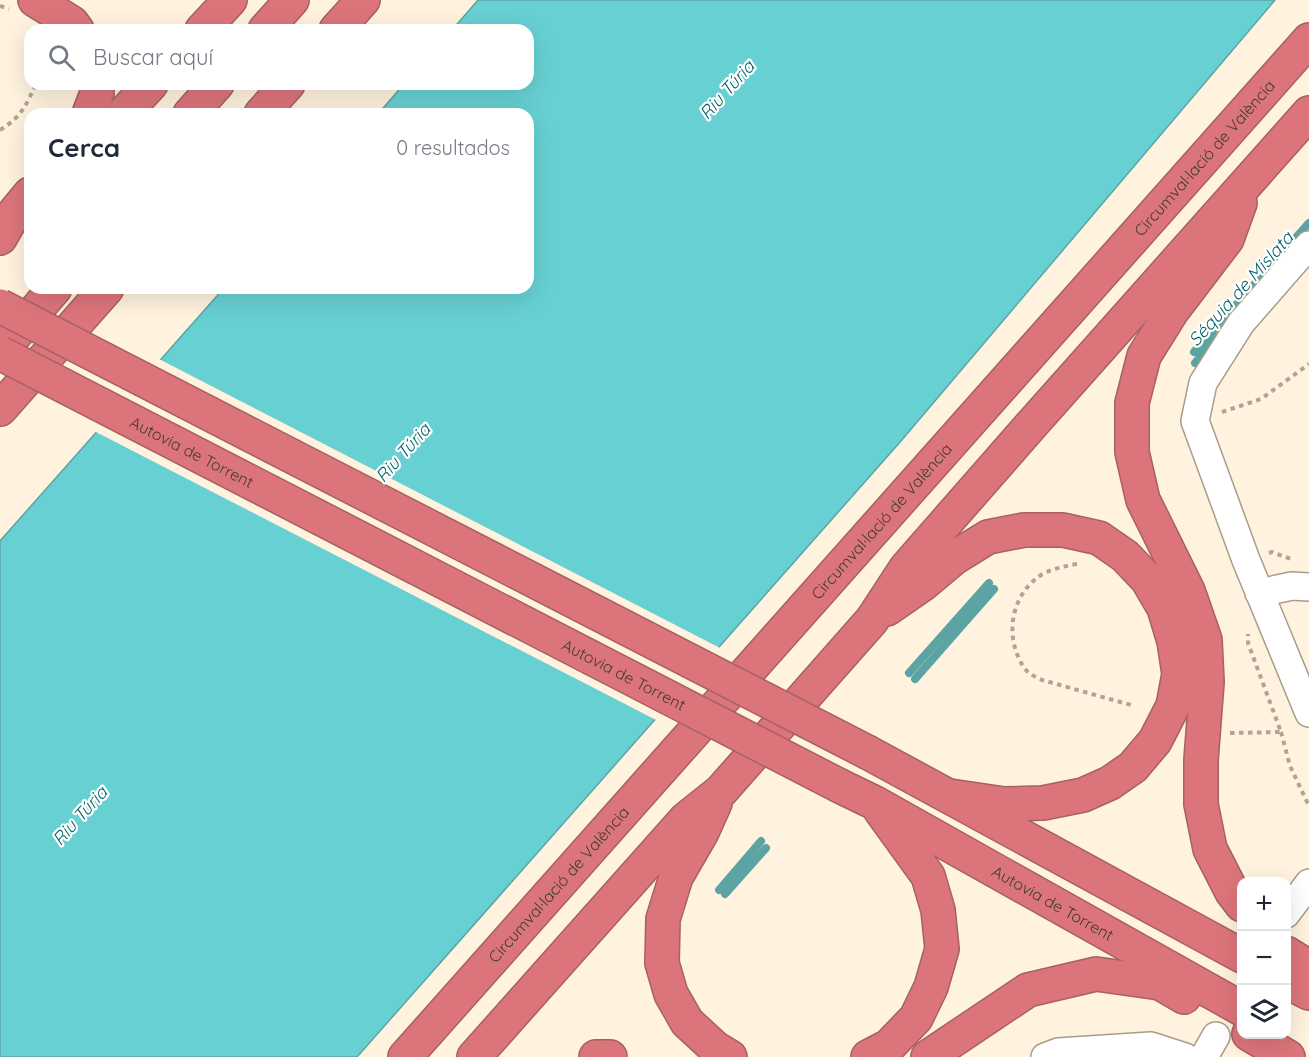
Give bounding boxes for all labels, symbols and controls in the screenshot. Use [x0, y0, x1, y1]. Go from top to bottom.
search box [24, 24, 534, 90]
icon: search [45, 41, 78, 74]
text: Buscar aquí [93, 43, 213, 71]
water label: Riu Túria [694, 55, 760, 124]
street label: Circumval·lació de València [1130, 76, 1279, 240]
text: Cerca [48, 131, 120, 164]
text: 0 resultados [396, 135, 510, 160]
water label: Séquia de Mislata [1183, 226, 1299, 351]
street label: Autovia de Torrent [127, 412, 257, 492]
water label: Riu Túria [370, 418, 436, 487]
street label: Circumval·lació de València [807, 439, 956, 603]
street label: Autovia de Torrent [559, 634, 689, 715]
water label: Riu Túria [47, 781, 113, 850]
street label: Circumval·lació de València [484, 802, 633, 967]
street label: Autovia de Torrent [989, 861, 1117, 945]
map controls [1237, 877, 1291, 1039]
button: + [1237, 877, 1291, 931]
button: − [1237, 931, 1291, 985]
button: layers [1237, 985, 1291, 1039]

